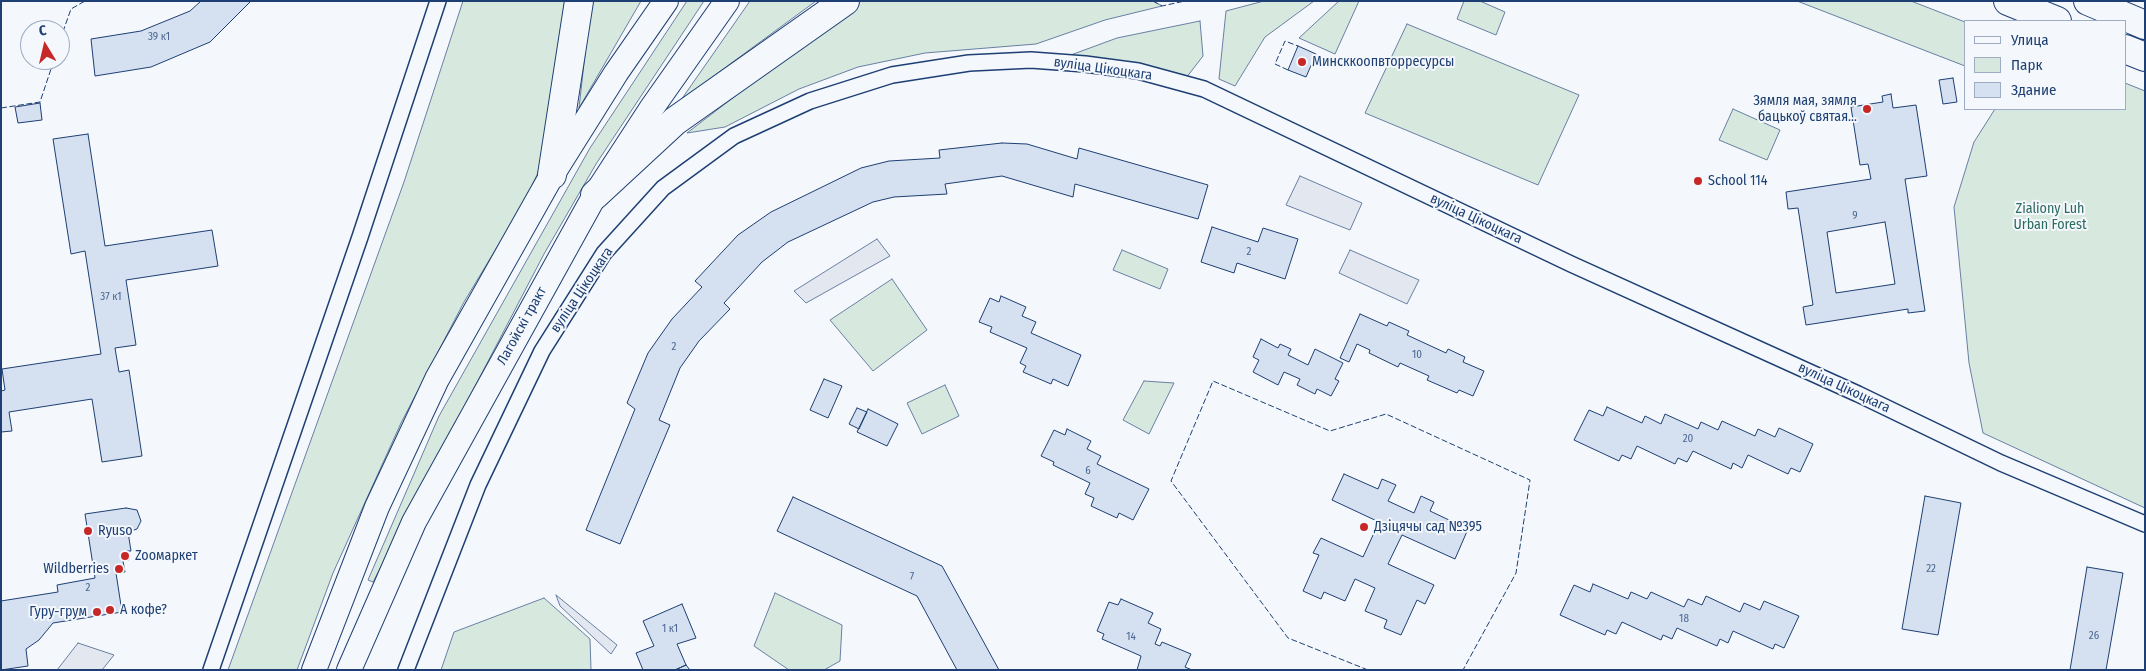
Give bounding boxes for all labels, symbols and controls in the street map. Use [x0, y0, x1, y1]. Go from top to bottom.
north arrow [20, 20, 70, 70]
legend [1964, 20, 2126, 110]
text: С [38, 22, 48, 40]
house number: 39 к1 [148, 30, 170, 44]
text: Улица [2011, 31, 2049, 49]
street label: вуліца Цікоцкага [1053, 54, 1153, 84]
place label: Минсккоопвторресурсы [1312, 54, 1454, 70]
marker: Минсккоопвторресурсы [1296, 56, 1308, 68]
text: Парк [2011, 56, 2042, 74]
text: Здание [2011, 81, 2057, 99]
place label: Зямля мая, зямля бацькоў святая... [1753, 93, 1857, 125]
marker: Зямля мая, зямля бацькоў святая... [1861, 103, 1873, 115]
place label: School 114 [1708, 173, 1768, 189]
marker: School 114 [1692, 175, 1704, 187]
street label: вуліца Цікоцкага [1427, 190, 1525, 248]
park label: Zialiony Luh Urban Forest [2014, 201, 2086, 233]
house number: 9 [1852, 209, 1858, 223]
street label: вуліца Цікоцкага [547, 244, 617, 336]
house number: 2 [1247, 245, 1251, 259]
street label: Лагойскі тракт [494, 284, 550, 368]
house number: 37 к1 [100, 290, 122, 304]
house number: 2 [672, 340, 676, 354]
house number: 10 [1412, 348, 1422, 362]
street label: вуліца Цікоцкага [1795, 359, 1893, 417]
house number: 20 [1683, 432, 1693, 446]
house number: 6 [1085, 464, 1091, 478]
place label: Дзіцячы сад №395 [1374, 519, 1482, 535]
marker: Дзіцячы сад №395 [1358, 521, 1370, 533]
place label: Ryuso [98, 523, 133, 539]
marker: Ryuso [82, 525, 94, 537]
place label: Zooмаркет [135, 548, 198, 564]
marker: Zooмаркет [119, 550, 131, 562]
place label: Wildberries [43, 561, 109, 577]
house number: 22 [1926, 562, 1936, 576]
marker: Wildberries [113, 563, 125, 575]
house number: 7 [910, 570, 914, 584]
house number: 2 [86, 581, 90, 595]
place label: А кофе? [120, 602, 167, 618]
place label: Гуру-грум [29, 604, 87, 620]
marker: А кофе? [104, 604, 116, 616]
marker: Гуру-грум [91, 606, 103, 618]
house number: 18 [1679, 612, 1689, 626]
house number: 1 к1 [662, 622, 678, 636]
house number: 26 [2089, 629, 2099, 643]
house number: 14 [1126, 630, 1136, 644]

